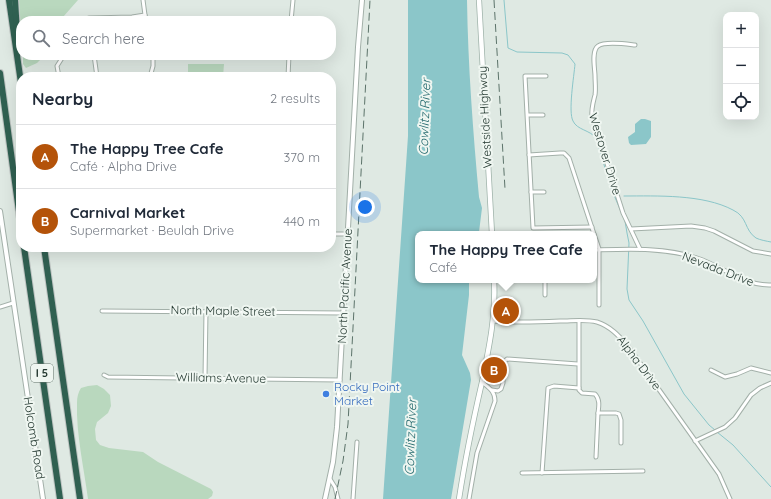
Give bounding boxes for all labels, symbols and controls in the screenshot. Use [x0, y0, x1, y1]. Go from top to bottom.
map controls [723, 12, 759, 120]
button: + [723, 12, 759, 48]
search box [16, 16, 336, 60]
icon: search [30, 27, 52, 49]
text: Search here [62, 29, 145, 48]
button: − [723, 48, 759, 84]
street label: Westside Highway [474, 66, 495, 169]
water label: Cowlitz River [415, 76, 433, 156]
button: locate [723, 84, 759, 120]
text: Nearby [32, 88, 93, 109]
text: 2 results [270, 90, 320, 106]
street label: Westover Drive [586, 111, 625, 197]
text: The Happy Tree Cafe [70, 139, 224, 158]
text: A [41, 149, 49, 165]
text: 370 m [283, 149, 320, 165]
text: Café · Alpha Drive [70, 158, 177, 174]
your location [355, 197, 375, 217]
text: Carnival Market [70, 203, 185, 222]
text: B [41, 213, 49, 229]
text: 440 m [283, 213, 320, 229]
text: Supermarket · Beulah Drive [70, 222, 234, 238]
street label: North Pacific Avenue [334, 228, 355, 344]
popup [415, 231, 597, 283]
text: The Happy Tree Cafe [429, 240, 583, 259]
street label: Nevada Drive [680, 248, 756, 289]
text: Café [429, 259, 457, 275]
pin: A [493, 296, 519, 326]
street label: North Maple Street [171, 302, 275, 319]
street label: Alpha Drive [614, 333, 665, 393]
pin: B [481, 355, 507, 385]
road number: I 5 [31, 364, 53, 382]
street label: Williams Avenue [176, 369, 267, 386]
place label: Rocky Point Market [334, 379, 400, 408]
marker: Rocky Point Market [321, 389, 331, 399]
street label: Holcomb Road [21, 396, 48, 480]
water label: Cowlitz River [401, 396, 419, 476]

